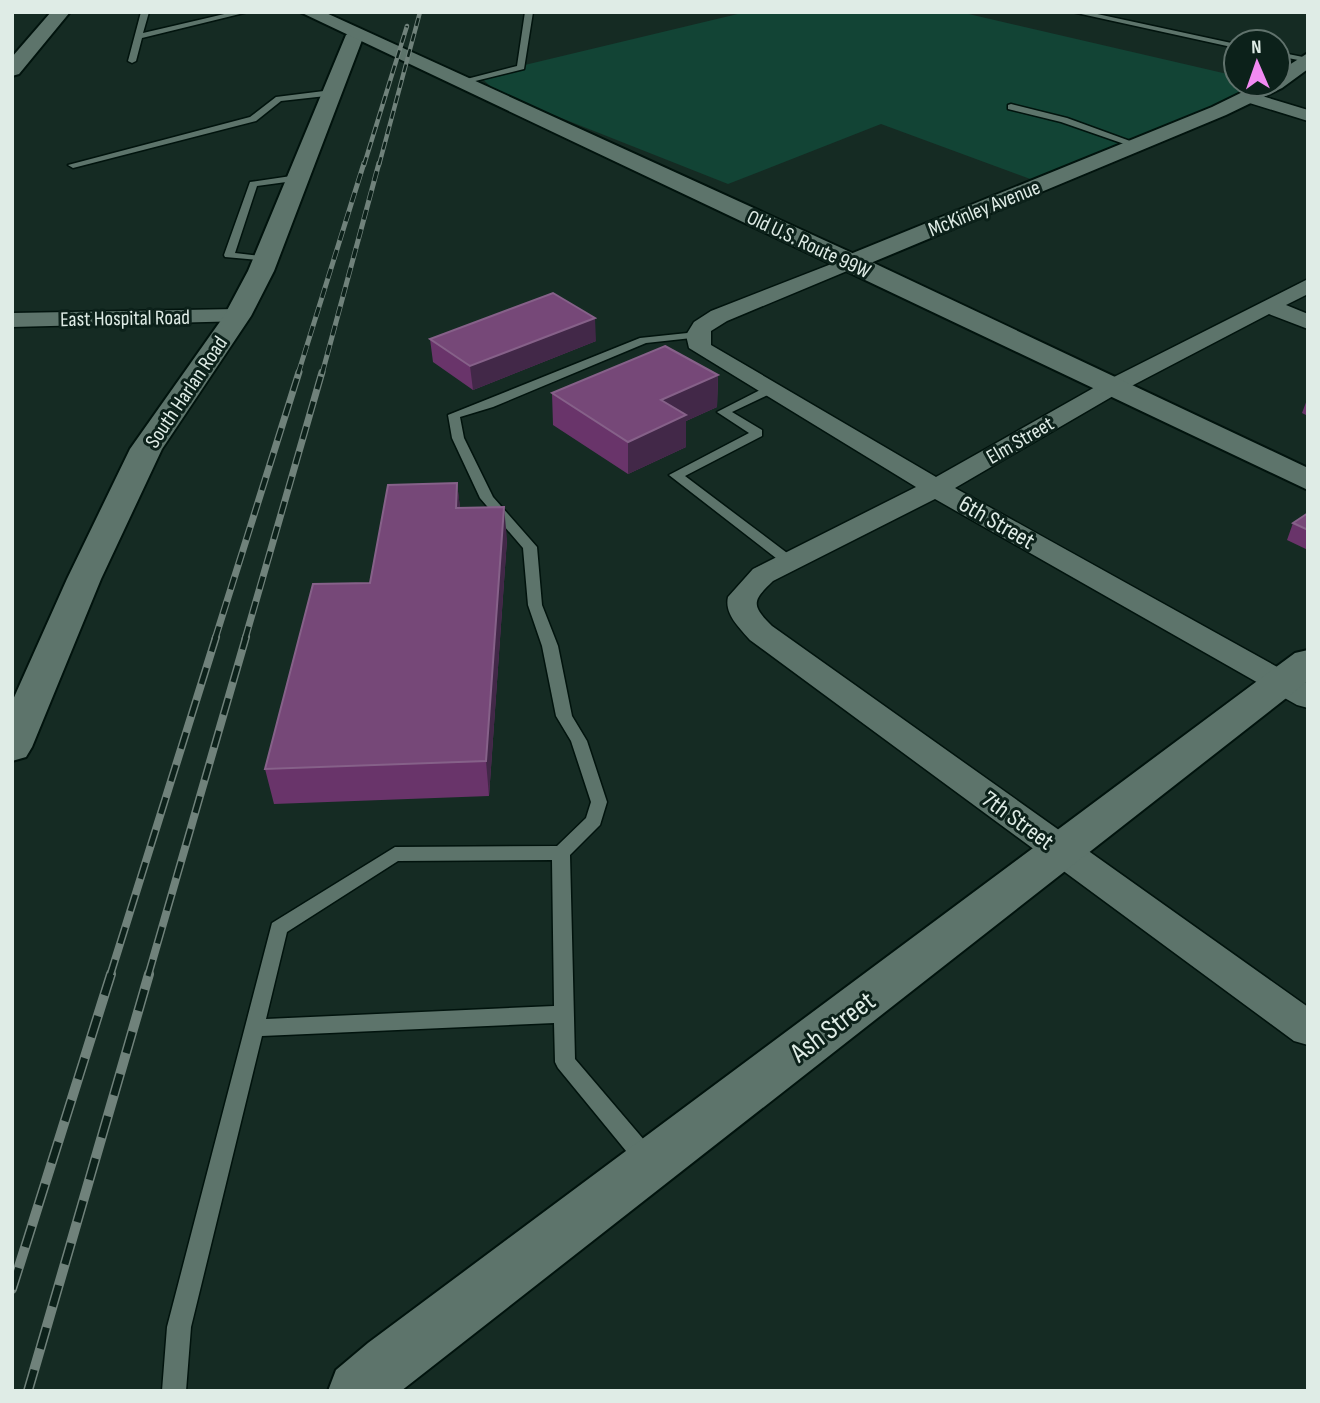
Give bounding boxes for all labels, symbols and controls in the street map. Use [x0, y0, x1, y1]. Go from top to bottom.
north arrow [1222, 28, 1292, 98]
text: N [1251, 36, 1262, 59]
street label: McKinley Avenue [925, 175, 1044, 242]
street label: Old U.S. Route 99W [743, 205, 875, 284]
street label: East Hospital Road [60, 305, 190, 332]
street label: South Harlan Road [140, 332, 233, 453]
street label: Elm Street [982, 411, 1058, 470]
street label: 6th Street [954, 489, 1040, 556]
street label: 7th Street [976, 785, 1059, 856]
street label: Ash Street [783, 985, 882, 1070]

